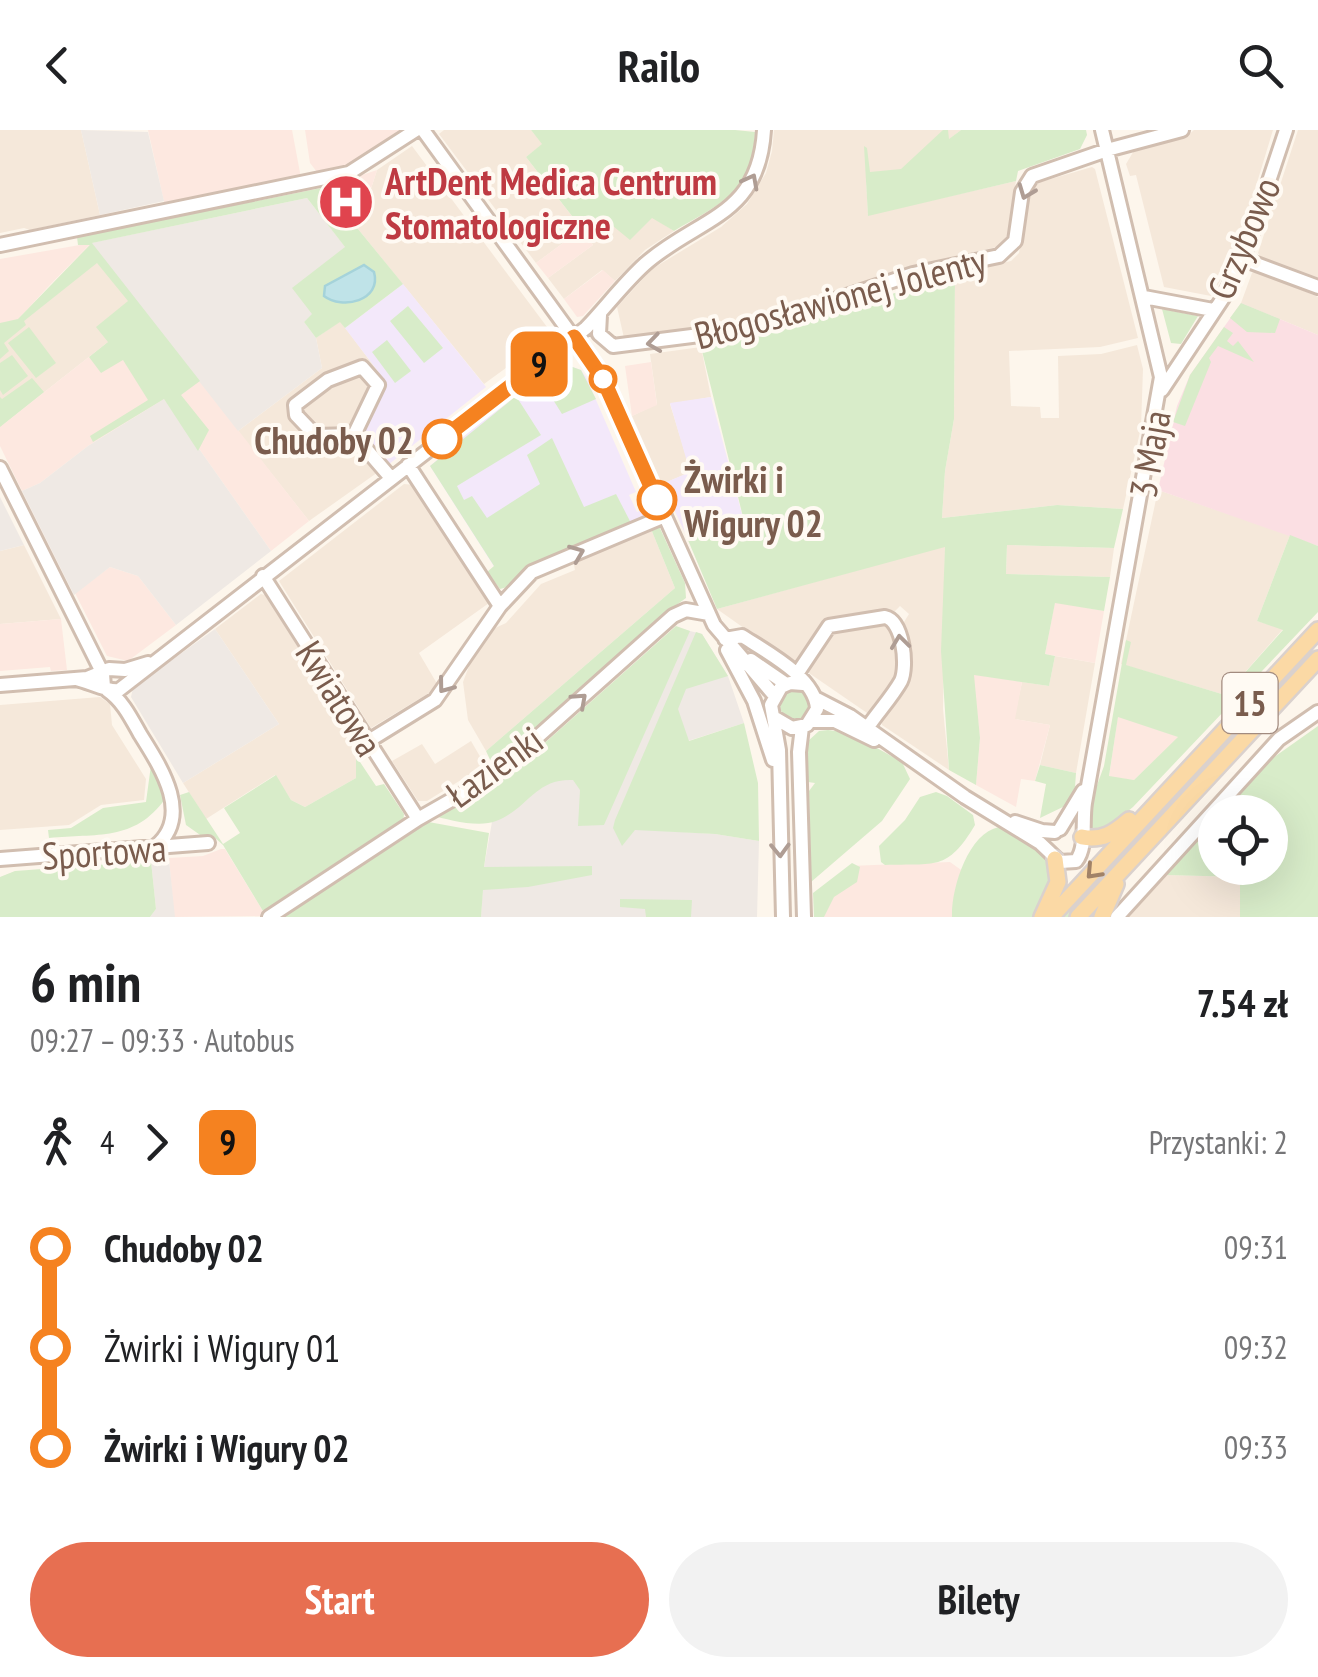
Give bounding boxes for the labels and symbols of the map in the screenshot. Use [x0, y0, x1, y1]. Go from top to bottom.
place label: ArtDent Medica Centrum Stomatologiczne [384, 156, 717, 249]
street label: Grzybowo [1195, 170, 1291, 306]
hospital icon: ArtDent Medica Centrum Stomatologiczne [316, 172, 376, 232]
one-way arrow [738, 174, 758, 192]
one-way arrow [1018, 182, 1038, 200]
street label: Błogosławionej Jolenty [689, 234, 992, 359]
line badge: 9 [506, 332, 572, 396]
one-way arrow [646, 332, 662, 353]
unlabelled marker [590, 366, 616, 392]
street label: 3 Maja [1117, 406, 1181, 502]
place label: Chudoby 02 [254, 415, 414, 464]
marker: Chudoby 02 [423, 420, 461, 458]
place label: Żwirki i Wigury 02 [683, 454, 823, 547]
marker: Żwirki i Wigury 02 [638, 481, 676, 519]
one-way arrow [567, 545, 585, 565]
street label: Kwiatowa [286, 631, 394, 765]
one-way arrow [890, 633, 911, 649]
road number: 15 [1222, 673, 1278, 733]
one-way arrow [440, 675, 457, 693]
one-way arrow [568, 693, 586, 711]
street label: Łazienki [436, 714, 552, 818]
street label: Sportowa [40, 822, 168, 880]
one-way arrow [770, 842, 791, 858]
one-way arrow [1087, 860, 1105, 879]

